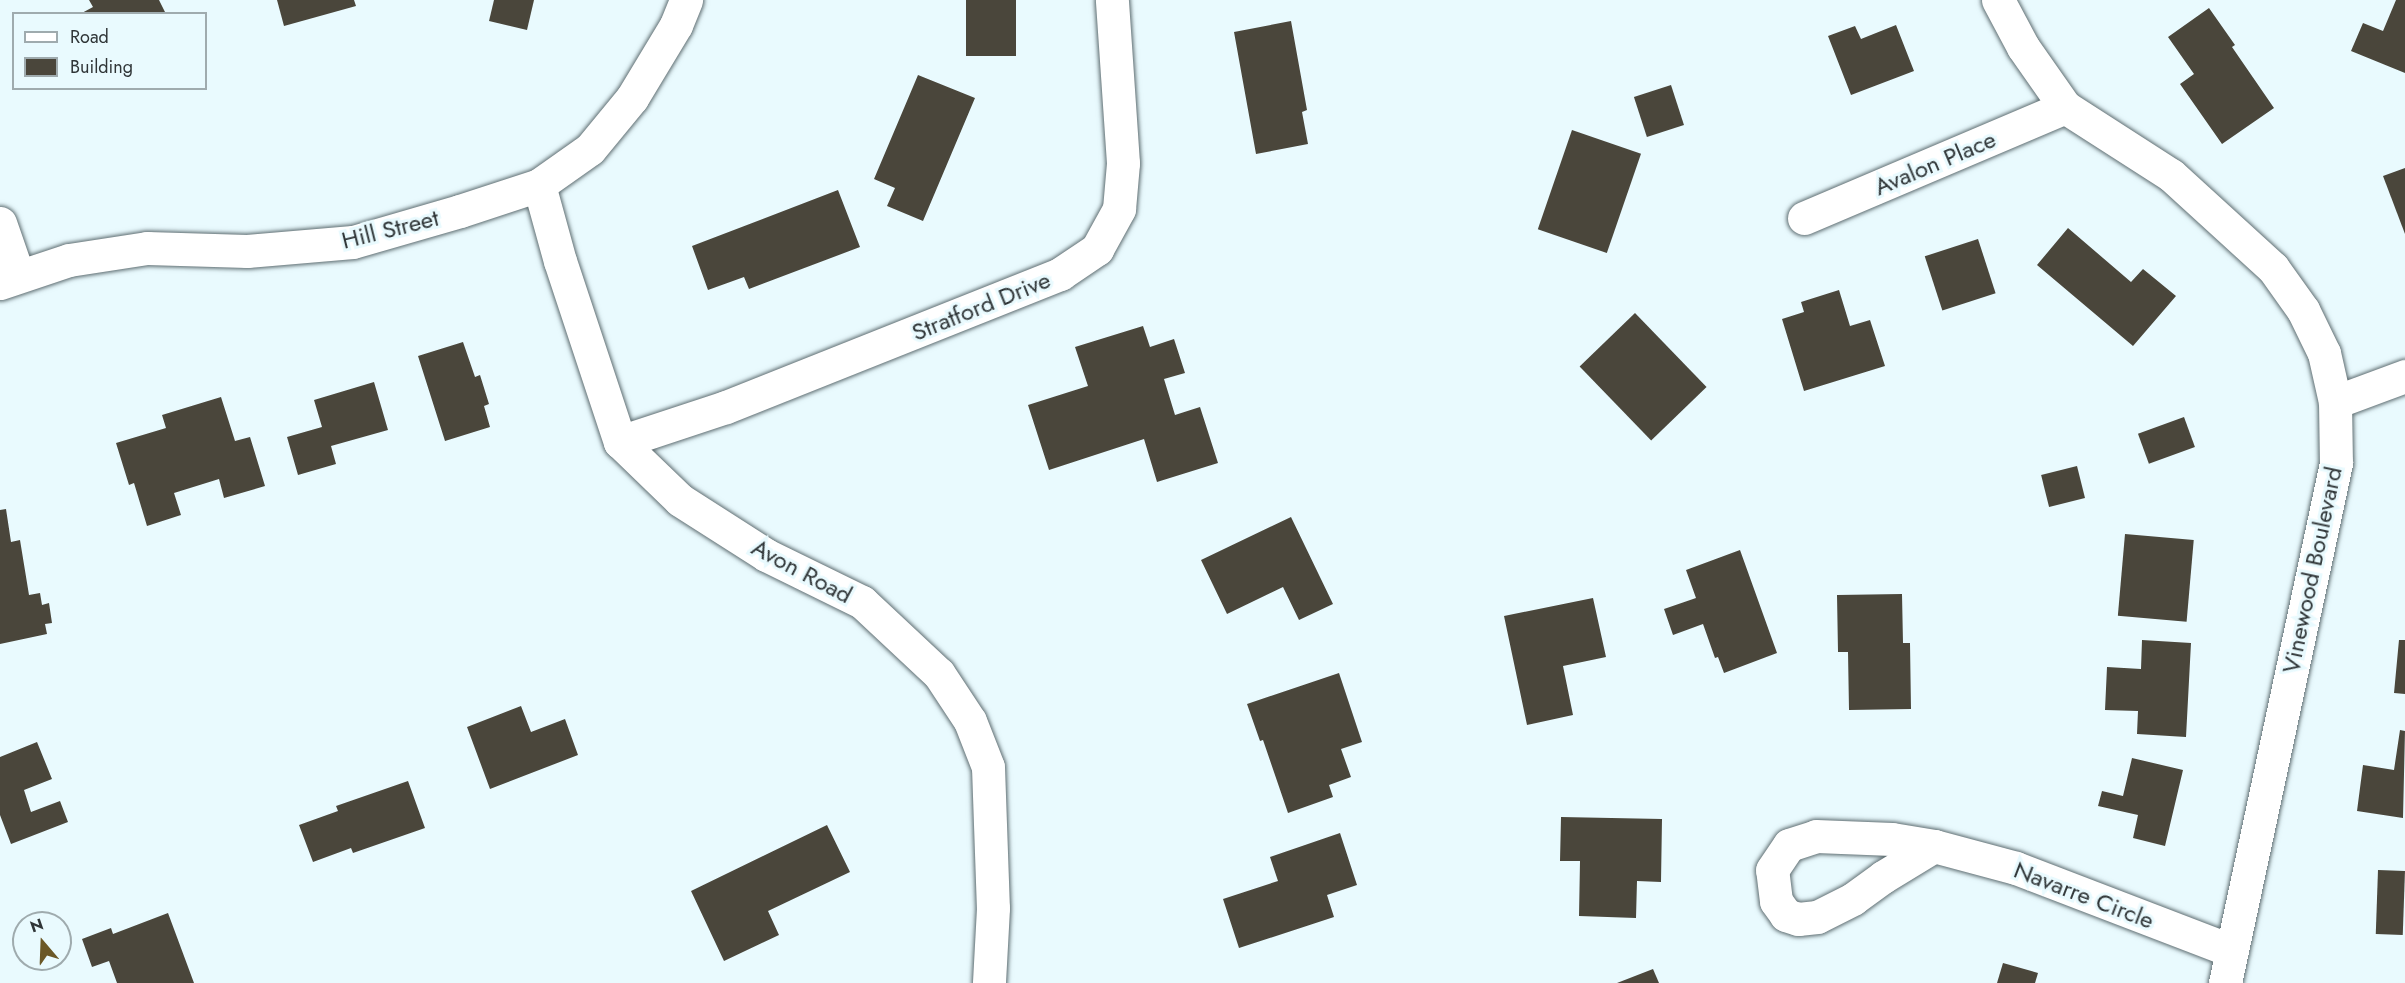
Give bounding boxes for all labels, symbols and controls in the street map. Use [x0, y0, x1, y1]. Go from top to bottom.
legend [12, 12, 207, 90]
text: Road [70, 24, 109, 50]
text: Building [70, 54, 133, 80]
street label: Avalon Place [1870, 125, 2000, 201]
street label: Hill Street [339, 203, 441, 255]
street label: Stratford Drive [908, 265, 1054, 347]
street label: Vinewood Boulevard [2276, 464, 2348, 676]
street label: Avon Road [747, 533, 857, 609]
street label: Navarre Circle [2010, 855, 2158, 935]
north arrow [12, 911, 72, 971]
text: N [27, 912, 46, 938]

